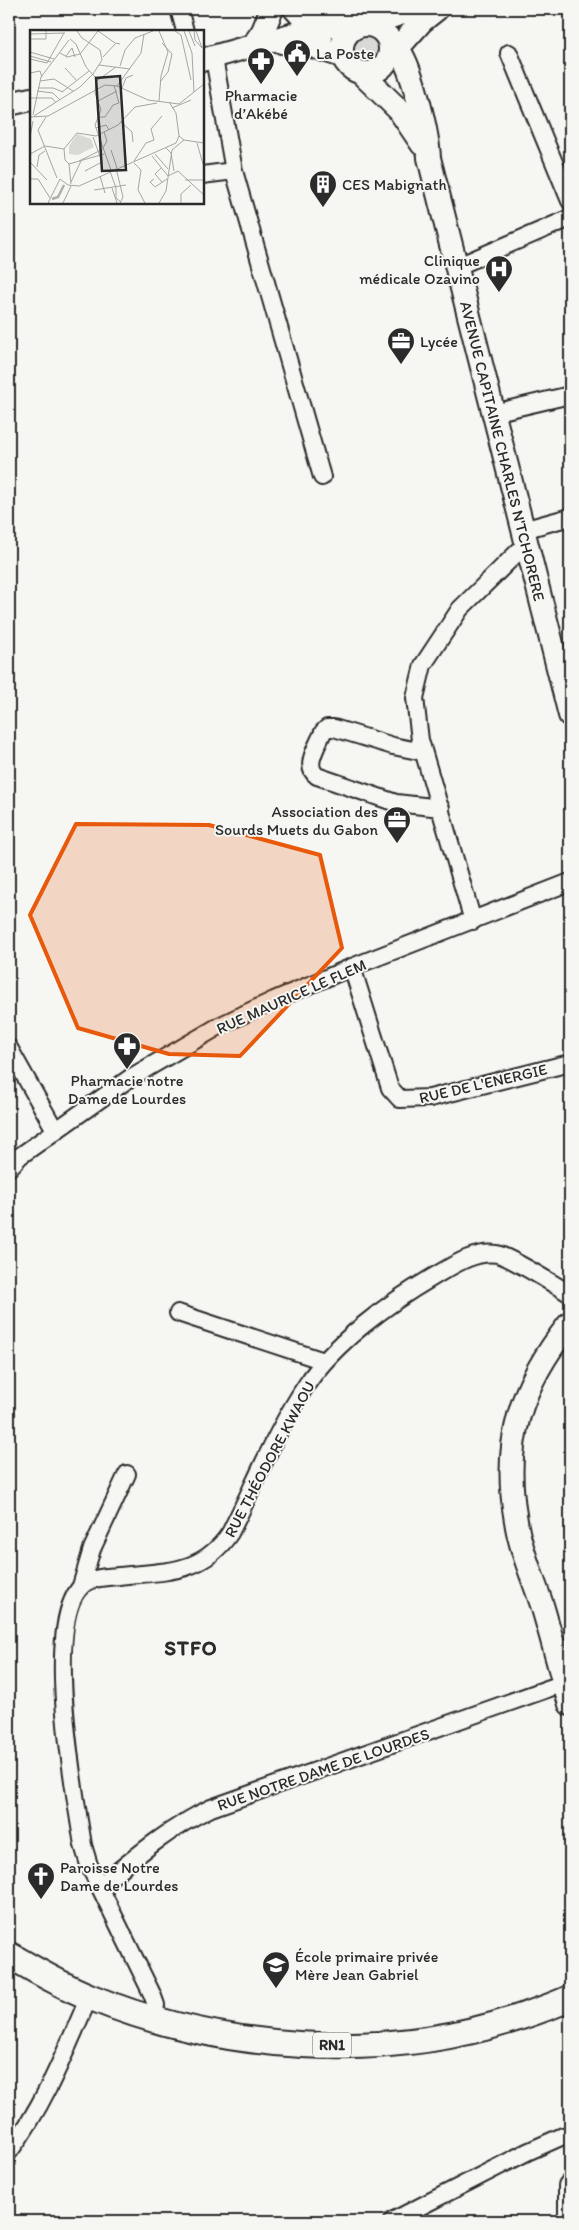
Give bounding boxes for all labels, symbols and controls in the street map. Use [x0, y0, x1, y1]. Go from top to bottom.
inset map [30, 30, 204, 204]
public building icon: La Poste [282, 38, 312, 77]
place label: La Poste [316, 44, 374, 63]
pharmacy icon: Pharmacie d’Akébé [246, 46, 276, 85]
place label: Pharmacie d’Akébé [225, 86, 297, 123]
building icon: CES Mabignath [308, 169, 338, 208]
place label: CES Mabignath [342, 175, 447, 194]
place label: Clinique médicale Ozavino [359, 251, 480, 288]
hospital icon: Clinique médicale Ozavino [484, 254, 514, 293]
street label: AVENUE CAPITAINE CHARLES N'TCHORERE [456, 299, 549, 603]
office icon: Lycée [386, 326, 416, 365]
place label: Lycée [420, 332, 458, 351]
place label: Association des Sourds Muets du Gabon [215, 802, 378, 839]
office icon: Association des Sourds Muets du Gabon [382, 805, 412, 844]
street label: RUE MAURICE LE FLEM [213, 955, 369, 1038]
pharmacy icon: Pharmacie notre Dame de Lourdes [112, 1031, 142, 1070]
street label: RUE DE L'ENERGIE [417, 1059, 549, 1107]
place label: Pharmacie notre Dame de Lourdes [68, 1071, 186, 1108]
street label: RUE THÉODORE KWAOU [220, 1378, 319, 1541]
district label: STFO [164, 1635, 218, 1660]
street label: RUE NOTRE DAME DE LOURDES [215, 1724, 432, 1815]
place label: Paroisse Notre Dame de Lourdes [60, 1858, 178, 1895]
church icon: Paroisse Notre Dame de Lourdes [26, 1861, 56, 1900]
place label: École primaire privée Mère Jean Gabriel [295, 1947, 438, 1984]
school or university icon: École primaire privée Mère Jean Gabriel [261, 1950, 291, 1989]
road number: RN1 [313, 2032, 351, 2058]

